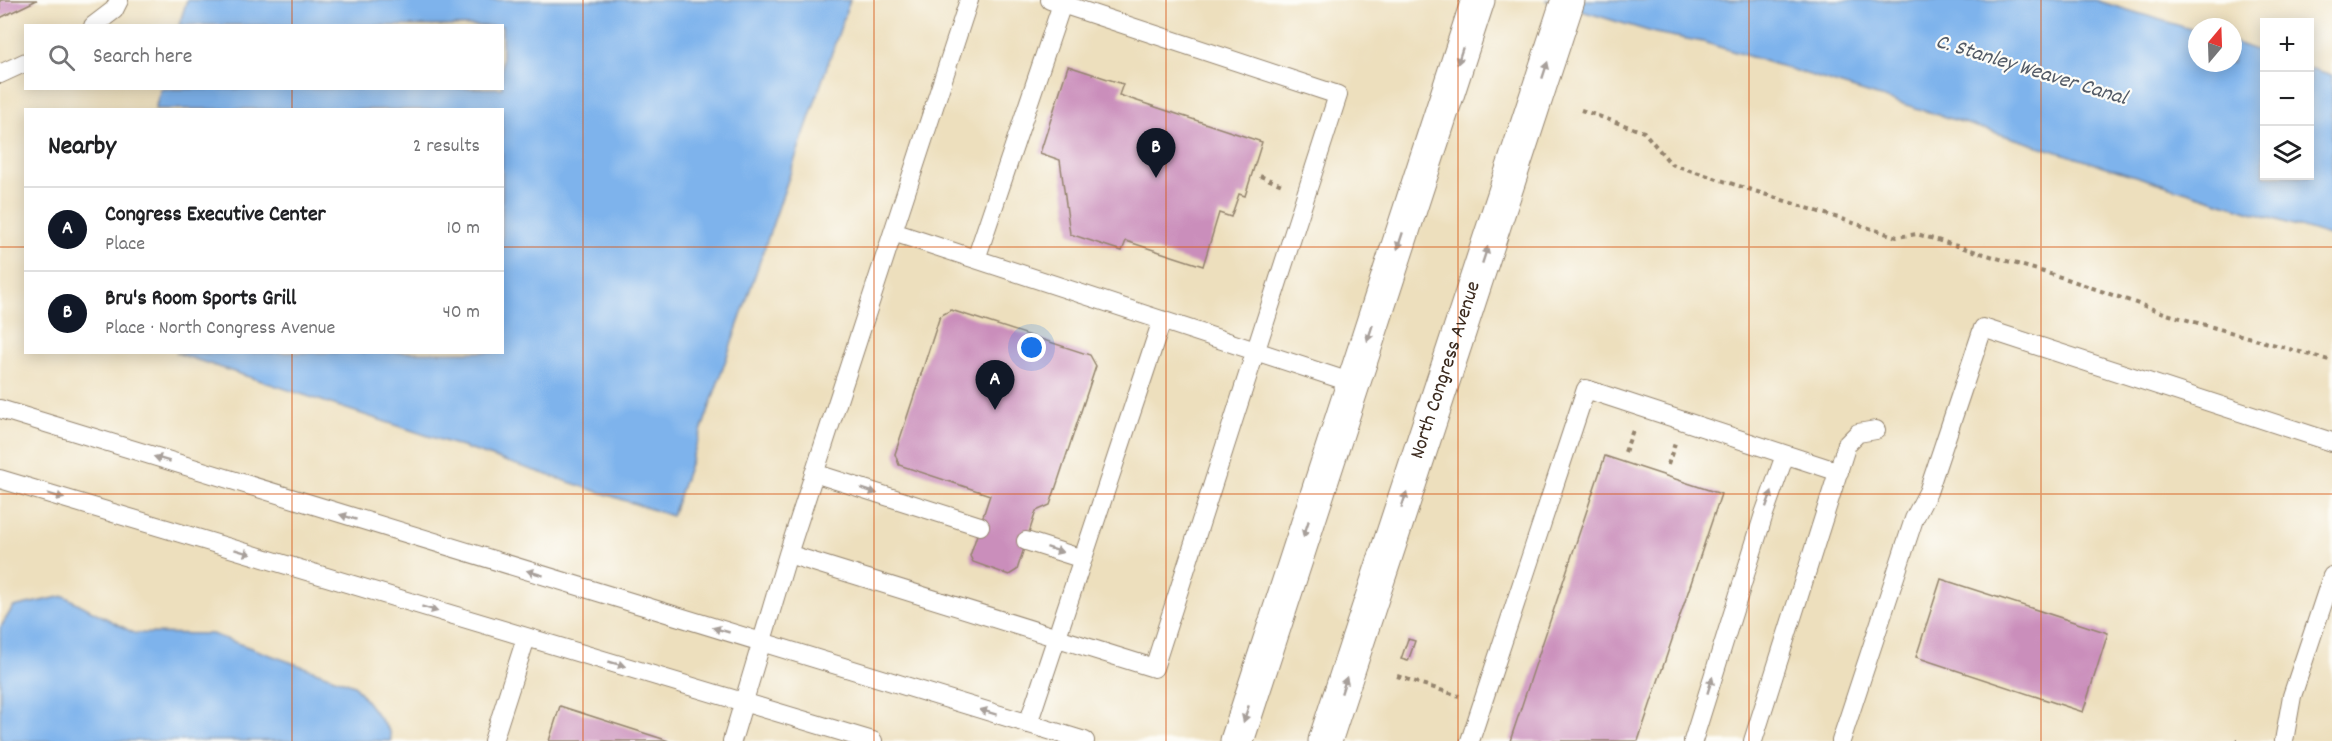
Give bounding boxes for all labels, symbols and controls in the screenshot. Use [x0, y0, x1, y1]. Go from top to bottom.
north arrow [2188, 18, 2242, 72]
map controls [2260, 18, 2314, 180]
button: + [2260, 18, 2314, 72]
search box [24, 24, 504, 90]
water label: C. Stanley Weaver Canal [1932, 27, 2132, 115]
icon: search [45, 41, 78, 74]
text: Search here [93, 42, 192, 73]
one-way arrow [1455, 47, 1464, 65]
one-way arrow [1541, 61, 1551, 79]
button: − [2260, 72, 2314, 126]
button: layers [2260, 126, 2314, 180]
pin: B [1136, 128, 1176, 178]
text: Nearby [48, 129, 116, 166]
text: 2 results [413, 133, 480, 161]
text: Congress Executive Center [105, 200, 326, 231]
text: A [62, 215, 73, 243]
text: 10 m [446, 215, 480, 243]
text: Place [105, 231, 145, 259]
one-way arrow [1394, 232, 1404, 250]
one-way arrow [1480, 246, 1490, 264]
street label: North Congress Avenue [1403, 278, 1490, 463]
text: Bru's Room Sports Grill [105, 284, 296, 315]
text: B [63, 299, 72, 327]
text: 40 m [442, 299, 480, 327]
text: Place · North Congress Avenue [105, 315, 335, 343]
one-way arrow [1364, 324, 1374, 342]
your location [1017, 333, 1046, 362]
pin: A [976, 360, 1014, 410]
one-way arrow [153, 454, 171, 463]
one-way arrow [860, 486, 878, 496]
one-way arrow [1765, 490, 1774, 508]
one-way arrow [1400, 491, 1410, 509]
one-way arrow [47, 492, 65, 501]
one-way arrow [339, 512, 357, 521]
one-way arrow [1301, 520, 1310, 538]
one-way arrow [1046, 546, 1064, 556]
one-way arrow [234, 548, 252, 557]
one-way arrow [526, 568, 544, 578]
one-way arrow [421, 604, 439, 614]
one-way arrow [712, 624, 730, 634]
one-way arrow [608, 660, 626, 669]
one-way arrow [1339, 676, 1349, 694]
one-way arrow [1706, 676, 1715, 694]
one-way arrow [1241, 705, 1250, 723]
one-way arrow [979, 707, 997, 716]

